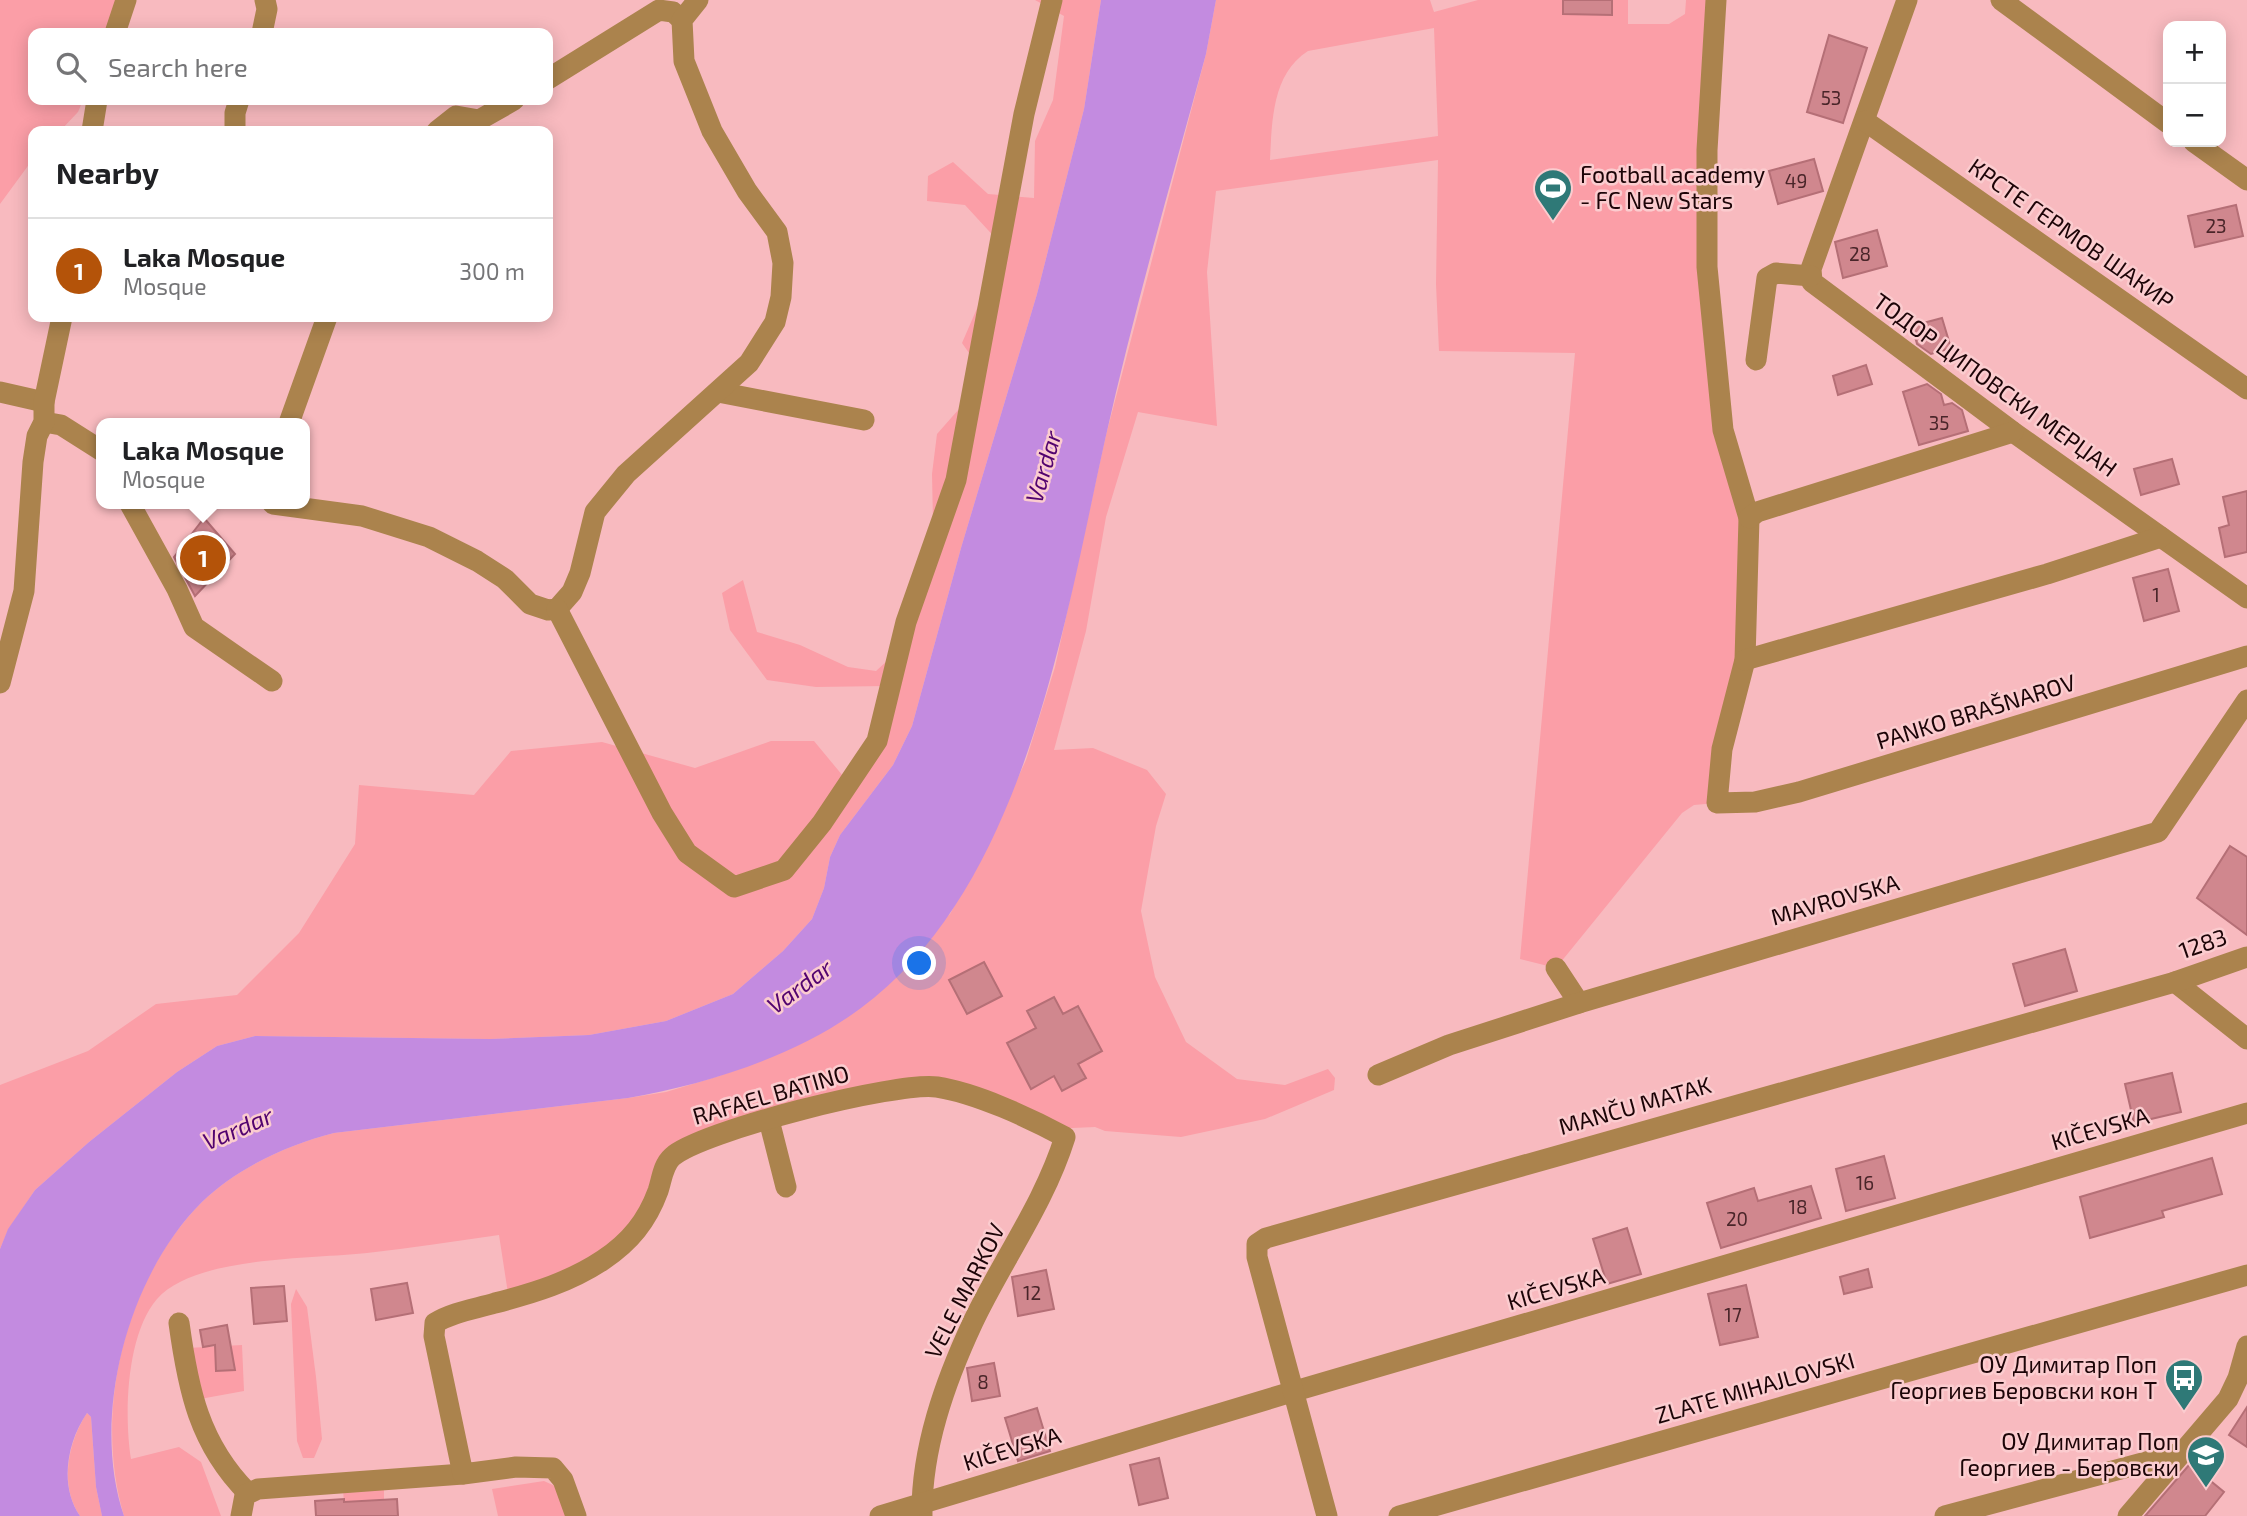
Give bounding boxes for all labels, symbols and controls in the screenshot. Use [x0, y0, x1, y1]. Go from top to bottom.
map controls [2163, 21, 2226, 147]
button: + [2163, 21, 2226, 84]
search box [28, 28, 553, 105]
icon: search [52, 48, 90, 86]
text: Search here [108, 51, 248, 82]
button: − [2163, 84, 2226, 147]
house number: 53 [1821, 86, 1841, 109]
street label: КРСТЕ ГЕРМОВ ШАКИР [1964, 152, 2180, 315]
text: Nearby [56, 154, 159, 190]
place label: Football academy - FC New Stars [1580, 160, 1765, 214]
sports icon: Football academy - FC New Stars [1532, 167, 1574, 222]
house number: 49 [1785, 169, 1807, 192]
house number: 23 [2205, 214, 2227, 237]
text: Laka Mosque [123, 241, 285, 272]
house number: 28 [1849, 242, 1871, 265]
text: 1 [74, 257, 84, 285]
text: 300 m [459, 257, 525, 285]
text: Mosque [123, 272, 207, 300]
street label: ТОДОР ЦИПОВСКИ МЕРЏАН [1868, 286, 2123, 482]
house number: 35 [1929, 411, 1949, 434]
popup [96, 418, 310, 509]
water label: Vardar [1018, 427, 1067, 506]
text: Laka Mosque [122, 434, 284, 465]
text: Mosque [122, 465, 205, 493]
pin: 1 [180, 532, 226, 584]
house number: 1 [2152, 583, 2160, 606]
street label: PANKO BRAŠNAROV [1873, 667, 2079, 755]
street label: MAVROVSKA [1767, 867, 1903, 931]
street label: 1283 [2175, 922, 2230, 964]
your location [902, 946, 936, 980]
water label: Vardar [761, 952, 838, 1019]
street label: RAFAEL BATINO [689, 1058, 852, 1130]
street label: MANČU MATAK [1555, 1070, 1715, 1140]
water label: Vardar [198, 1100, 277, 1155]
street label: KIČEVSKA [2048, 1101, 2153, 1155]
house number: 16 [1856, 1171, 1874, 1194]
house number: 18 [1788, 1195, 1808, 1218]
house number: 20 [1726, 1207, 1748, 1230]
street label: VELE MARKOV [918, 1218, 1010, 1363]
street label: KIČEVSKA [1504, 1261, 1609, 1315]
house number: 12 [1023, 1281, 1041, 1304]
house number: 17 [1724, 1303, 1742, 1326]
street label: ZLATE MIHAJLOVSKI [1652, 1345, 1858, 1429]
place label: ОУ Димитар Поп Георгиев Беровски кон Т [1890, 1350, 2157, 1404]
bus stop icon: ОУ Димитар Поп Георгиев Беровски кон Т [2163, 1357, 2205, 1412]
house number: 8 [977, 1370, 989, 1393]
street label: KIČEVSKA [960, 1420, 1064, 1476]
place label: ОУ Димитар Поп Георгиев - Беровски [1959, 1427, 2179, 1481]
school or university icon: ОУ Димитар Поп Георгиев - Беровски [2185, 1434, 2227, 1489]

